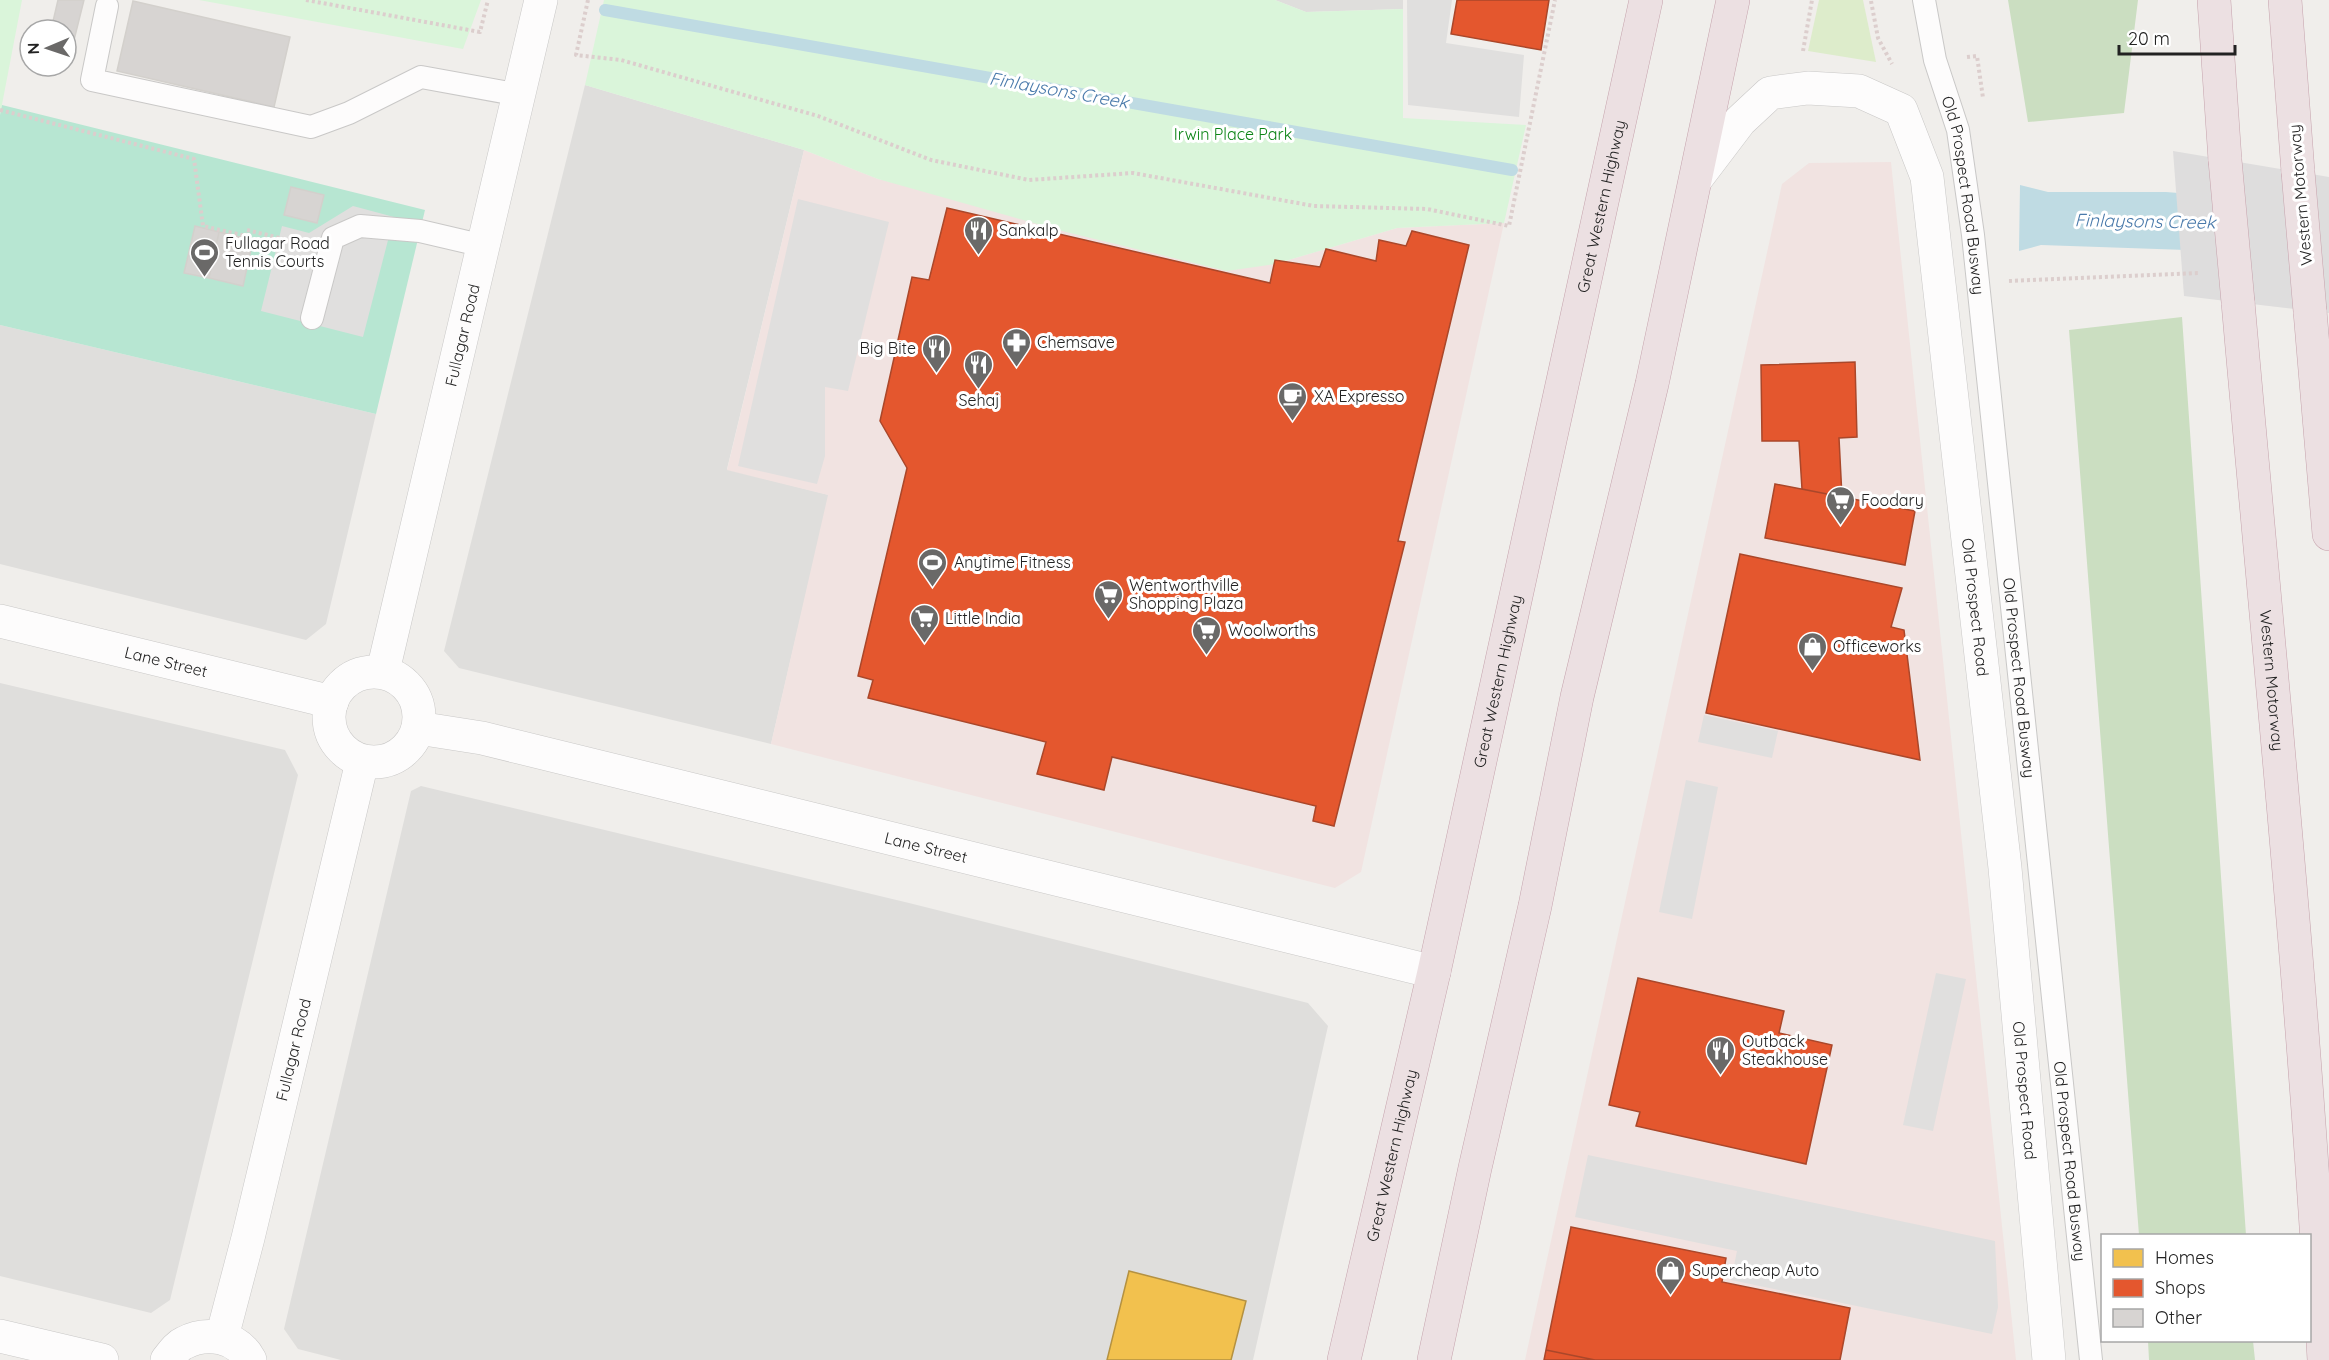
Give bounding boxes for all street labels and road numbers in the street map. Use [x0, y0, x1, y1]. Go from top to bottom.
street label: Old Prospect Road Busway [1937, 93, 1989, 296]
street label: Great Western Highway [1572, 118, 1630, 295]
street label: Western Motorway [2284, 124, 2316, 266]
street label: Fullagar Road [440, 282, 484, 389]
street label: Old Prospect Road [1958, 537, 1993, 677]
street label: Old Prospect Road Busway [1999, 577, 2040, 779]
street label: Great Western Highway [1469, 593, 1526, 769]
street label: Western Motorway [2256, 609, 2288, 752]
street label: Lane Street [123, 642, 210, 681]
street label: Lane Street [883, 827, 970, 867]
street label: Fullagar Road [271, 996, 315, 1103]
street label: Old Prospect Road [2009, 1020, 2041, 1161]
street label: Old Prospect Road Busway [2050, 1060, 2091, 1262]
street label: Great Western Highway [1362, 1067, 1421, 1244]

